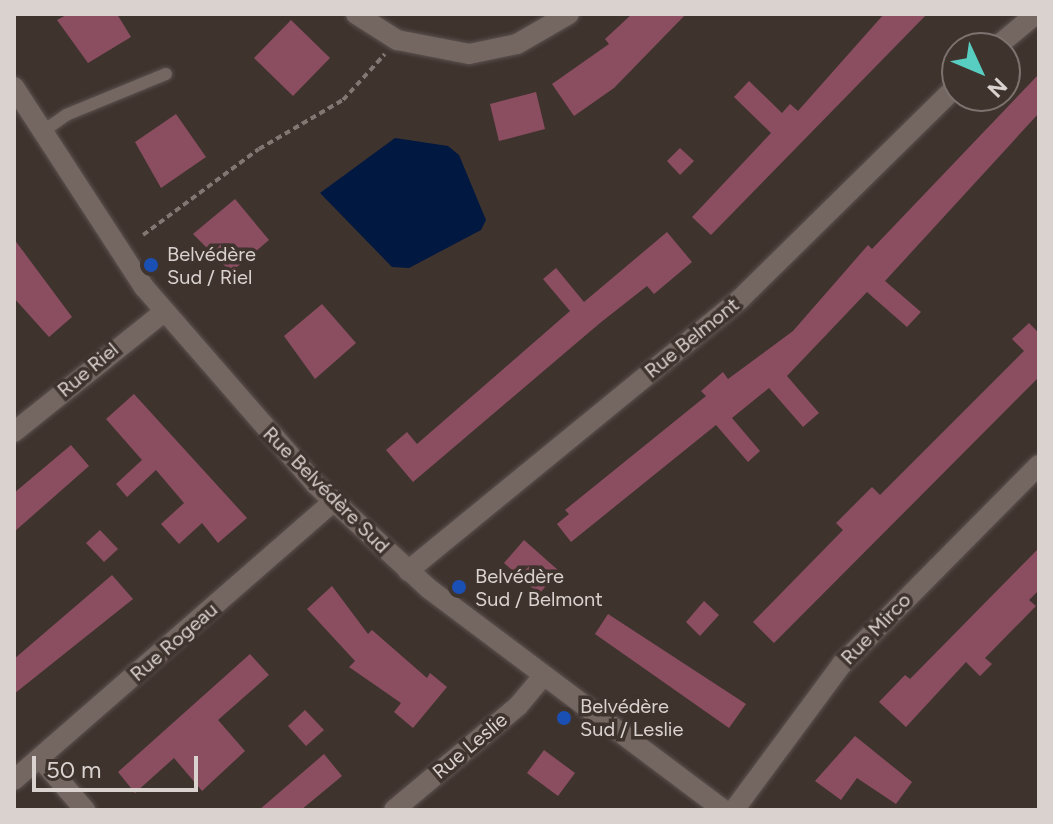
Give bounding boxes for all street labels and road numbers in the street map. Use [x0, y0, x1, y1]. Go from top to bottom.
street label: Rue Belmont [640, 293, 744, 383]
street label: Rue Riel [53, 338, 123, 402]
street label: Rue Belvédère Sud [258, 422, 394, 558]
street label: Rue Mirco [836, 588, 916, 670]
street label: Rue Rogeau [125, 598, 223, 686]
street label: Rue Leslie [428, 708, 512, 784]

